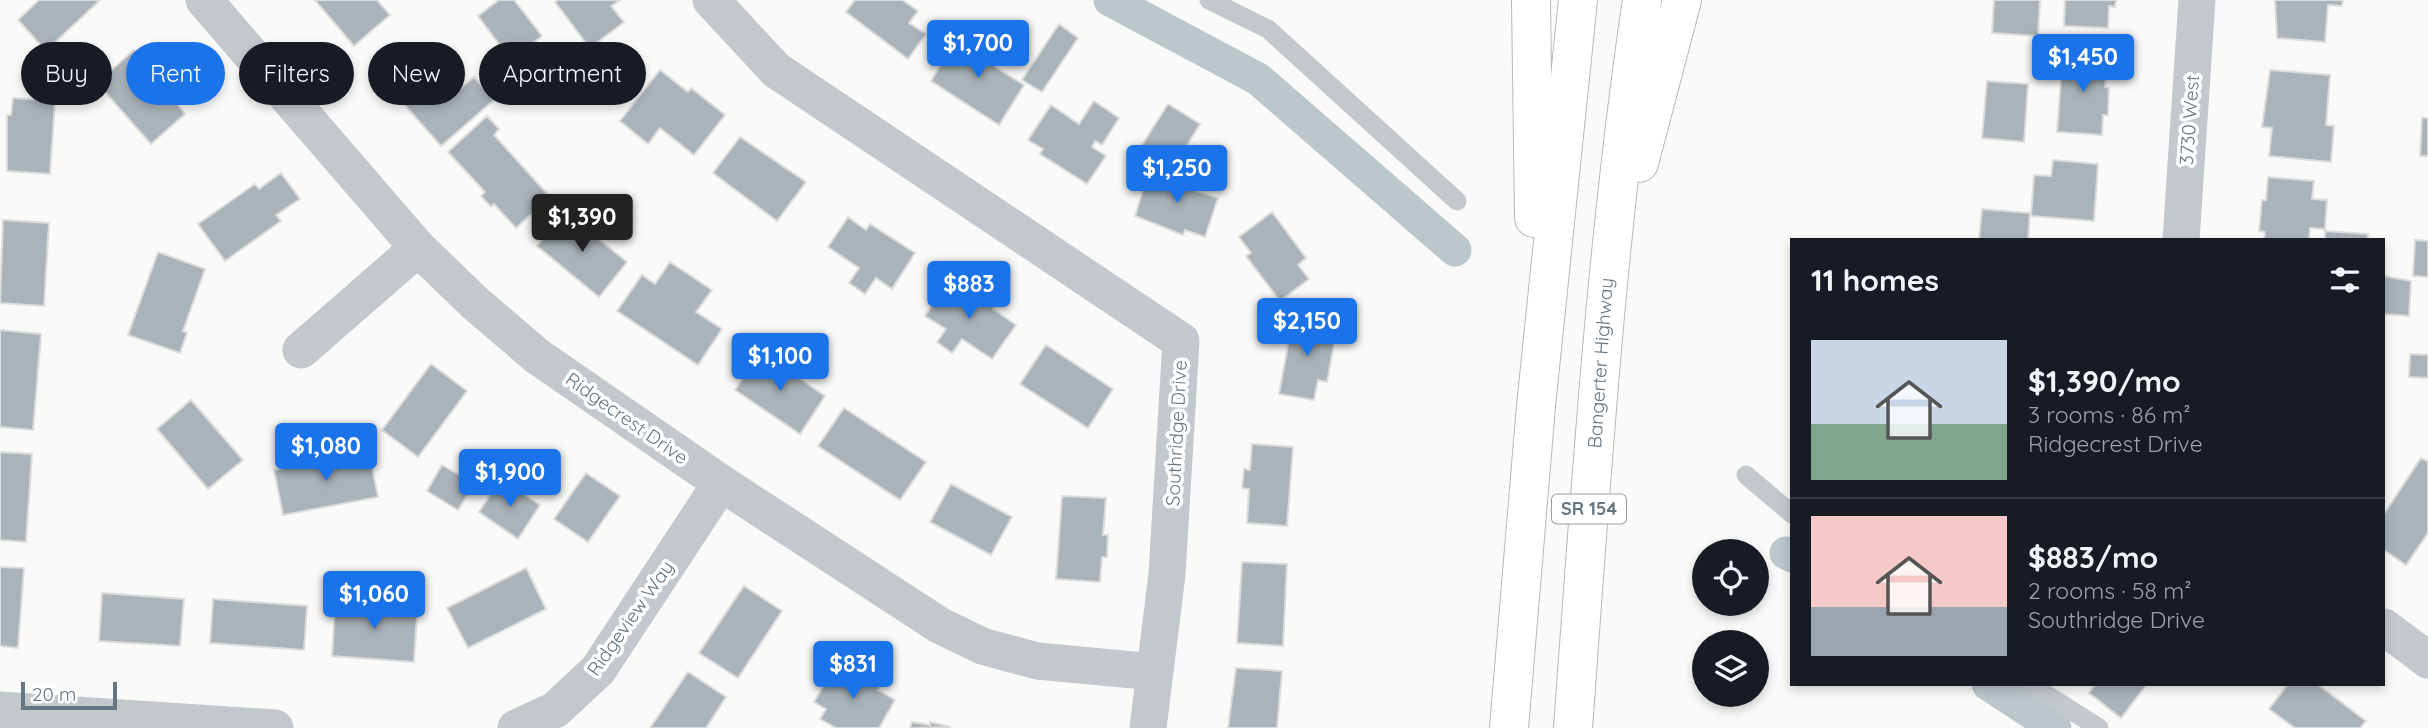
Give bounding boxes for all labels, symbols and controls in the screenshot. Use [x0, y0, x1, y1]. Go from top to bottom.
pin: $1,700 [921, 20, 1035, 80]
text: $1,700 [943, 28, 1013, 57]
pin: $1,450 [2026, 34, 2140, 94]
chip: Buy [21, 42, 112, 105]
chip: Rent [126, 42, 225, 105]
chip: Filters [239, 42, 354, 105]
chip: New [368, 42, 465, 105]
chip: Apartment [479, 42, 646, 105]
text: $1,450 [2048, 42, 2118, 71]
street label: 3730 West [2174, 74, 2204, 166]
pin: $1,250 [1120, 146, 1234, 205]
text: $1,250 [1142, 153, 1212, 182]
pin: $1,390 [525, 194, 639, 254]
text: $1,390 [548, 202, 616, 231]
text: 11 homes [1811, 261, 1939, 299]
icon: filters [2326, 261, 2364, 299]
pin: $883 [928, 262, 1010, 321]
text: $883 [943, 269, 995, 298]
street label: Bangerter Highway [1582, 277, 1618, 449]
pin: $2,150 [1250, 298, 1364, 358]
text: $2,150 [1273, 306, 1341, 335]
pin: $1,100 [723, 334, 837, 393]
text: $1,100 [748, 341, 812, 370]
street label: Southridge Drive [1160, 359, 1192, 507]
text: $1,390/mo [2028, 362, 2181, 400]
street label: Ridgecrest Drive [561, 367, 693, 469]
icon: home [1867, 368, 1951, 452]
text: 3 rooms · 86 m² [2028, 400, 2191, 429]
pin: $1,080 [269, 424, 383, 483]
text: Ridgecrest Drive [2028, 429, 2203, 458]
text: $1,080 [291, 431, 361, 460]
pin: $1,900 [453, 449, 567, 509]
text: $1,900 [475, 457, 545, 486]
road number: SR 154 [1552, 494, 1626, 524]
text: $883/mo [2028, 538, 2158, 576]
map controls [1692, 539, 1769, 707]
button: locate [1692, 539, 1769, 616]
icon: home [1867, 544, 1951, 628]
street label: Ridgeview Way [581, 556, 679, 680]
pin: $1,060 [317, 572, 431, 631]
text: 2 rooms · 58 m² [2028, 576, 2191, 605]
text: $1,060 [339, 579, 409, 608]
text: Southridge Drive [2028, 605, 2205, 634]
button: layers [1692, 630, 1769, 707]
pin: $831 [812, 642, 894, 701]
text: $831 [829, 649, 877, 678]
scale bar [21, 679, 117, 711]
text: 20 m [32, 682, 76, 706]

